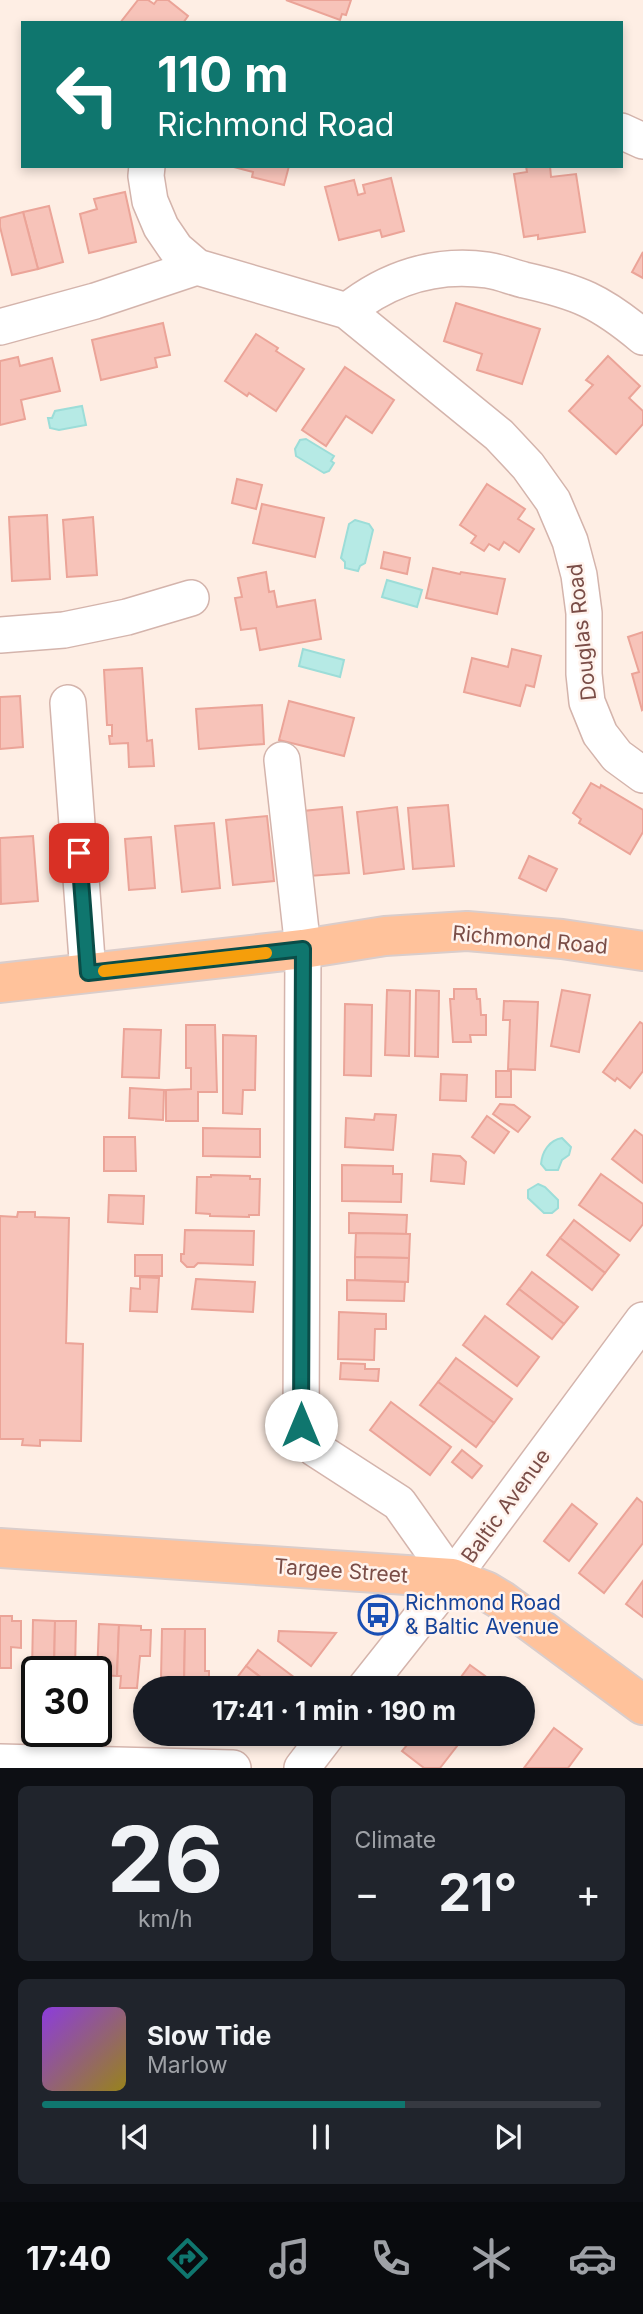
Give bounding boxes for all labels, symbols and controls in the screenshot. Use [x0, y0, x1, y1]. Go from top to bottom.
text: 110 m [157, 45, 289, 104]
icon: left [42, 49, 133, 140]
text: Richmond Road [157, 105, 394, 144]
street label: Douglas Road [562, 562, 601, 702]
pin [49, 823, 109, 883]
icon: arrive [60, 834, 98, 872]
street label: Richmond Road [451, 920, 609, 959]
position arrow [264, 1388, 338, 1462]
street label: Baltic Avenue [456, 1444, 555, 1567]
street label: Targee Street [273, 1553, 409, 1588]
place label: Richmond Road & Baltic Avenue [405, 1590, 561, 1639]
bus stop icon: Richmond Road & Baltic Avenue [357, 1594, 399, 1636]
speed limit sign: 30 [21, 1656, 112, 1747]
text: 17:41 · 1 min · 190 m [212, 1695, 456, 1726]
text: 26 [107, 1804, 223, 1914]
text: Climate [355, 1826, 436, 1854]
text: 21° [438, 1861, 517, 1924]
text: − [355, 1870, 380, 1916]
text: + [576, 1870, 601, 1916]
text: km/h [138, 1905, 193, 1933]
text: Slow Tide [147, 2020, 271, 2051]
text: Marlow [147, 2051, 227, 2079]
icon: previous [116, 2118, 154, 2156]
icon: pause [302, 2118, 340, 2156]
icon: next [489, 2118, 527, 2156]
icon: directions [163, 2234, 212, 2283]
icon: music [265, 2234, 314, 2283]
icon: phone [366, 2234, 415, 2283]
icon: climate [467, 2234, 516, 2283]
icon: car [568, 2234, 617, 2283]
text: 17:40 [26, 2239, 111, 2278]

